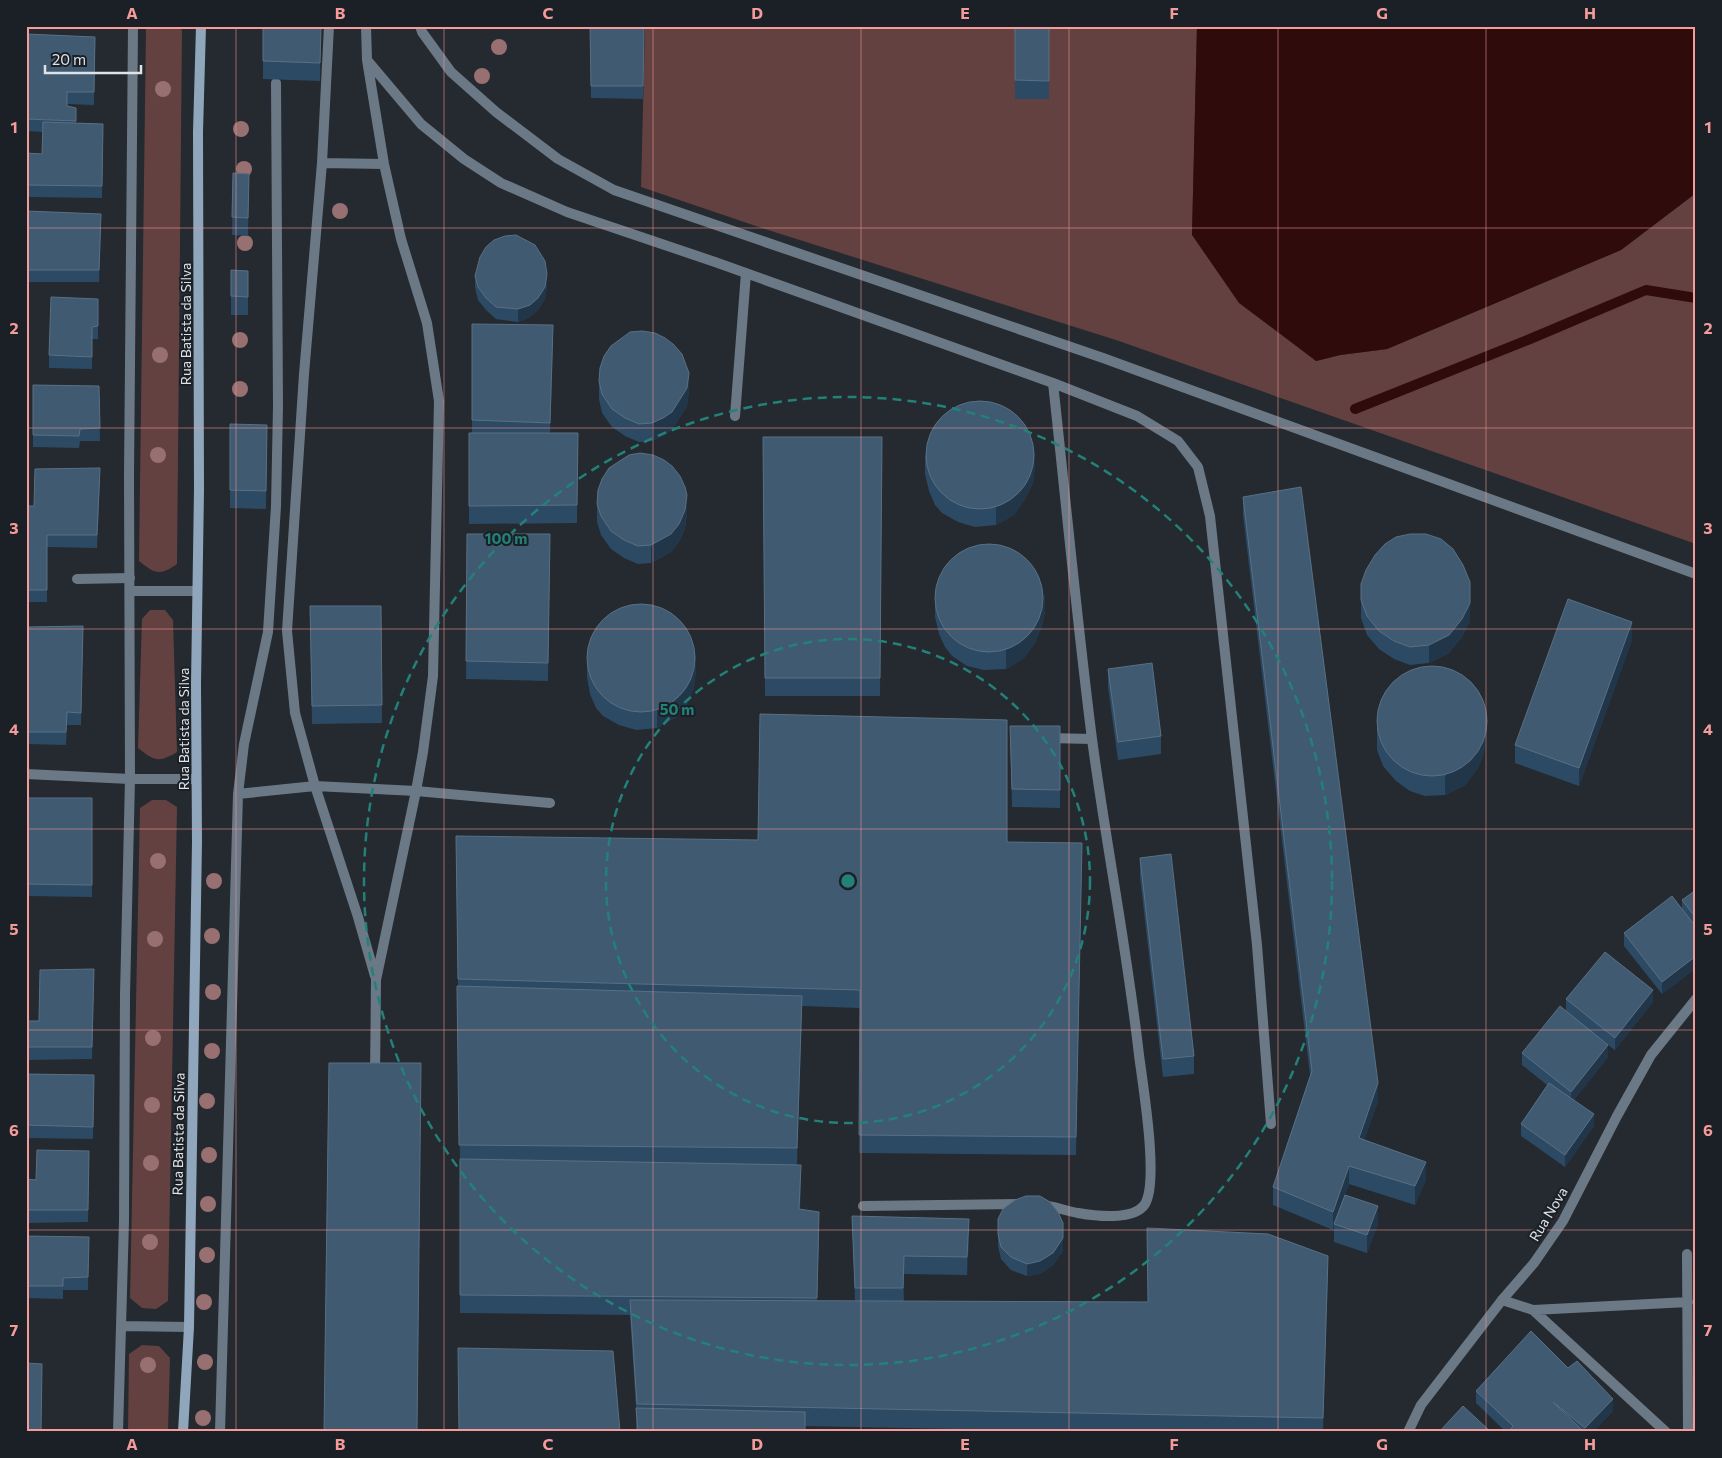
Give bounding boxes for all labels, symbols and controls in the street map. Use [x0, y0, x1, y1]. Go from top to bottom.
text: A [126, 3, 138, 22]
text: B [335, 3, 346, 22]
text: C [543, 3, 554, 22]
text: D [751, 3, 763, 22]
text: E [960, 3, 970, 22]
text: F [1169, 3, 1179, 22]
text: G [1376, 3, 1388, 22]
text: H [1584, 3, 1596, 22]
scale bar [45, 42, 141, 74]
text: 20 m [52, 50, 86, 68]
text: 1 [10, 117, 18, 136]
text: 1 [1704, 117, 1712, 136]
street label: Rua Batista da Silva [177, 263, 194, 385]
text: 2 [9, 318, 19, 337]
text: 2 [1703, 318, 1713, 337]
text: 3 [9, 518, 19, 537]
text: 3 [1703, 518, 1713, 537]
text: 100 m [485, 529, 527, 547]
street label: Rua Batista da Silva [175, 668, 192, 790]
text: 50 m [660, 700, 694, 718]
text: 4 [9, 719, 19, 738]
text: 4 [1703, 719, 1713, 738]
centre of rings [839, 872, 857, 890]
text: 5 [9, 919, 19, 938]
text: 5 [1703, 919, 1713, 938]
street label: Rua Batista da Silva [168, 1073, 188, 1195]
text: 6 [9, 1120, 19, 1139]
text: 6 [1703, 1120, 1713, 1139]
street label: Rua Nova [1525, 1184, 1571, 1244]
text: 7 [10, 1320, 19, 1339]
text: 7 [1704, 1320, 1713, 1339]
text: A [126, 1434, 138, 1453]
text: B [335, 1434, 346, 1453]
text: C [543, 1434, 554, 1453]
text: D [751, 1434, 763, 1453]
text: E [960, 1434, 970, 1453]
text: F [1169, 1434, 1179, 1453]
text: G [1376, 1434, 1388, 1453]
text: H [1584, 1434, 1596, 1453]

